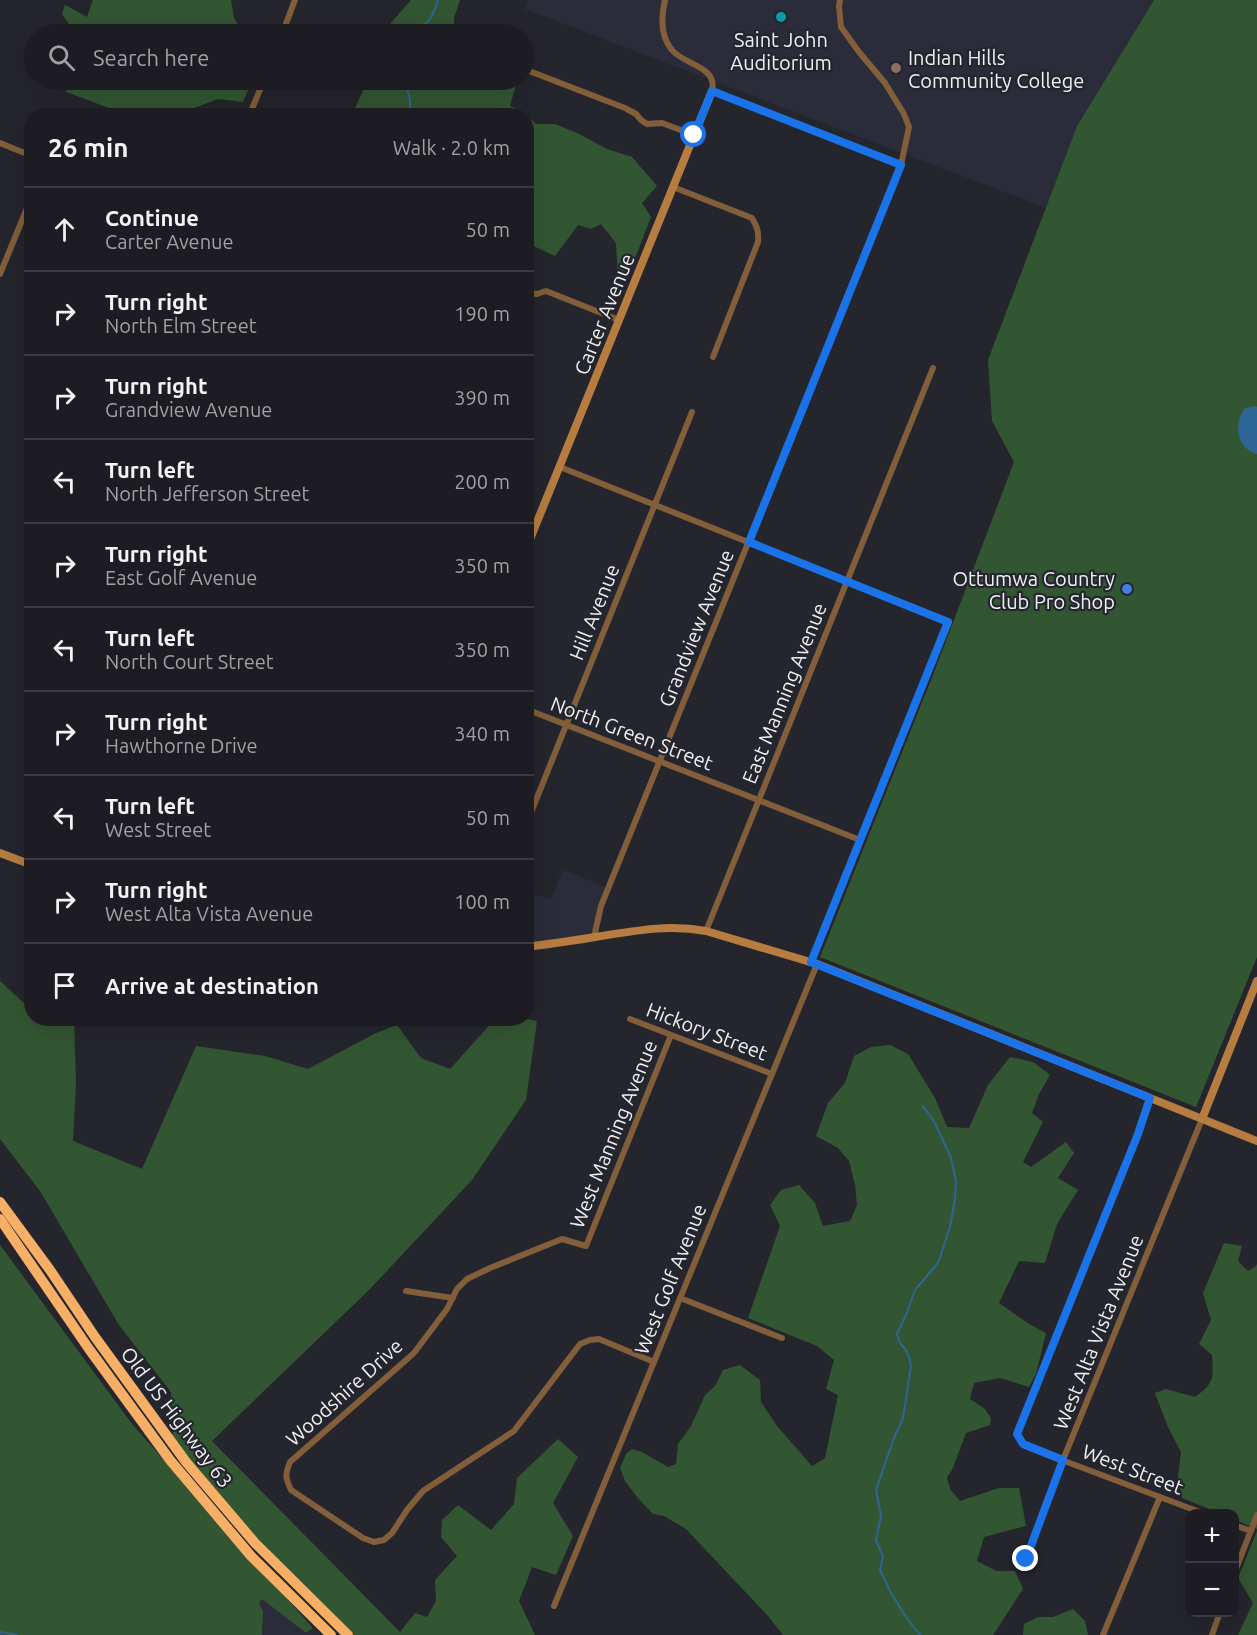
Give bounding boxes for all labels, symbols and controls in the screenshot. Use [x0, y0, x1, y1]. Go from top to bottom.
marker: Saint John Auditorium [774, 10, 788, 24]
search box [24, 24, 534, 90]
place label: Saint John Auditorium [730, 28, 832, 74]
icon: search [45, 41, 78, 74]
text: Search here [93, 45, 209, 70]
place label: Indian Hills Community College [908, 46, 1084, 92]
marker: Indian Hills Community College [889, 61, 903, 75]
route start [680, 121, 706, 147]
text: 26 min [48, 133, 128, 162]
text: Walk · 2.0 km [393, 136, 510, 159]
text: Continue [105, 205, 199, 230]
icon: ahead [48, 213, 81, 246]
text: 50 m [466, 218, 510, 241]
text: Carter Avenue [105, 230, 234, 253]
street label: Carter Avenue [569, 250, 639, 378]
text: Turn right [105, 289, 207, 314]
icon: right [48, 297, 81, 330]
text: 190 m [454, 302, 510, 325]
text: North Elm Street [105, 314, 257, 337]
text: Turn right [105, 373, 207, 398]
icon: right [48, 381, 81, 414]
text: 390 m [454, 386, 510, 409]
text: Grandview Avenue [105, 398, 272, 421]
text: Turn left [105, 457, 195, 482]
icon: left [48, 465, 81, 498]
text: 200 m [454, 470, 510, 493]
text: North Jefferson Street [105, 482, 309, 505]
text: Turn right [105, 541, 207, 566]
street label: Grandview Avenue [654, 546, 738, 710]
icon: right [48, 549, 81, 582]
text: 350 m [454, 554, 510, 577]
street label: Hill Avenue [564, 561, 624, 663]
text: East Golf Avenue [105, 566, 257, 589]
place label: Ottumwa Country Club Pro Shop [952, 567, 1115, 613]
marker: Ottumwa Country Club Pro Shop [1120, 582, 1134, 596]
street label: East Manning Avenue [737, 599, 831, 787]
text: Turn left [105, 625, 195, 650]
icon: left [48, 633, 81, 666]
text: 350 m [454, 638, 510, 661]
text: North Court Street [105, 650, 274, 673]
street label: North Green Street [548, 691, 717, 775]
text: Turn right [105, 709, 207, 734]
icon: right [48, 717, 81, 750]
text: 340 m [454, 722, 510, 745]
text: Hawthorne Drive [105, 734, 258, 757]
text: Turn left [105, 793, 195, 818]
icon: left [48, 801, 81, 834]
text: 50 m [466, 806, 510, 829]
text: West Street [105, 818, 211, 841]
text: Turn right [105, 877, 207, 902]
icon: right [48, 885, 81, 918]
text: 100 m [454, 890, 510, 913]
text: West Alta Vista Avenue [105, 902, 313, 925]
icon: arrive [48, 969, 81, 1002]
text: Arrive at destination [105, 973, 319, 998]
street label: Hickory Street [643, 997, 771, 1065]
street label: West Manning Avenue [565, 1037, 661, 1231]
street label: West Golf Avenue [629, 1200, 711, 1358]
street label: West Alta Vista Avenue [1048, 1231, 1148, 1433]
street label: Woodshire Drive [281, 1334, 407, 1450]
street label: Old US Highway 63 [117, 1342, 237, 1492]
street label: West Street [1079, 1439, 1187, 1499]
map controls [1185, 1509, 1239, 1617]
button: + [1185, 1509, 1239, 1563]
route end [1012, 1545, 1038, 1571]
button: − [1185, 1563, 1239, 1617]

